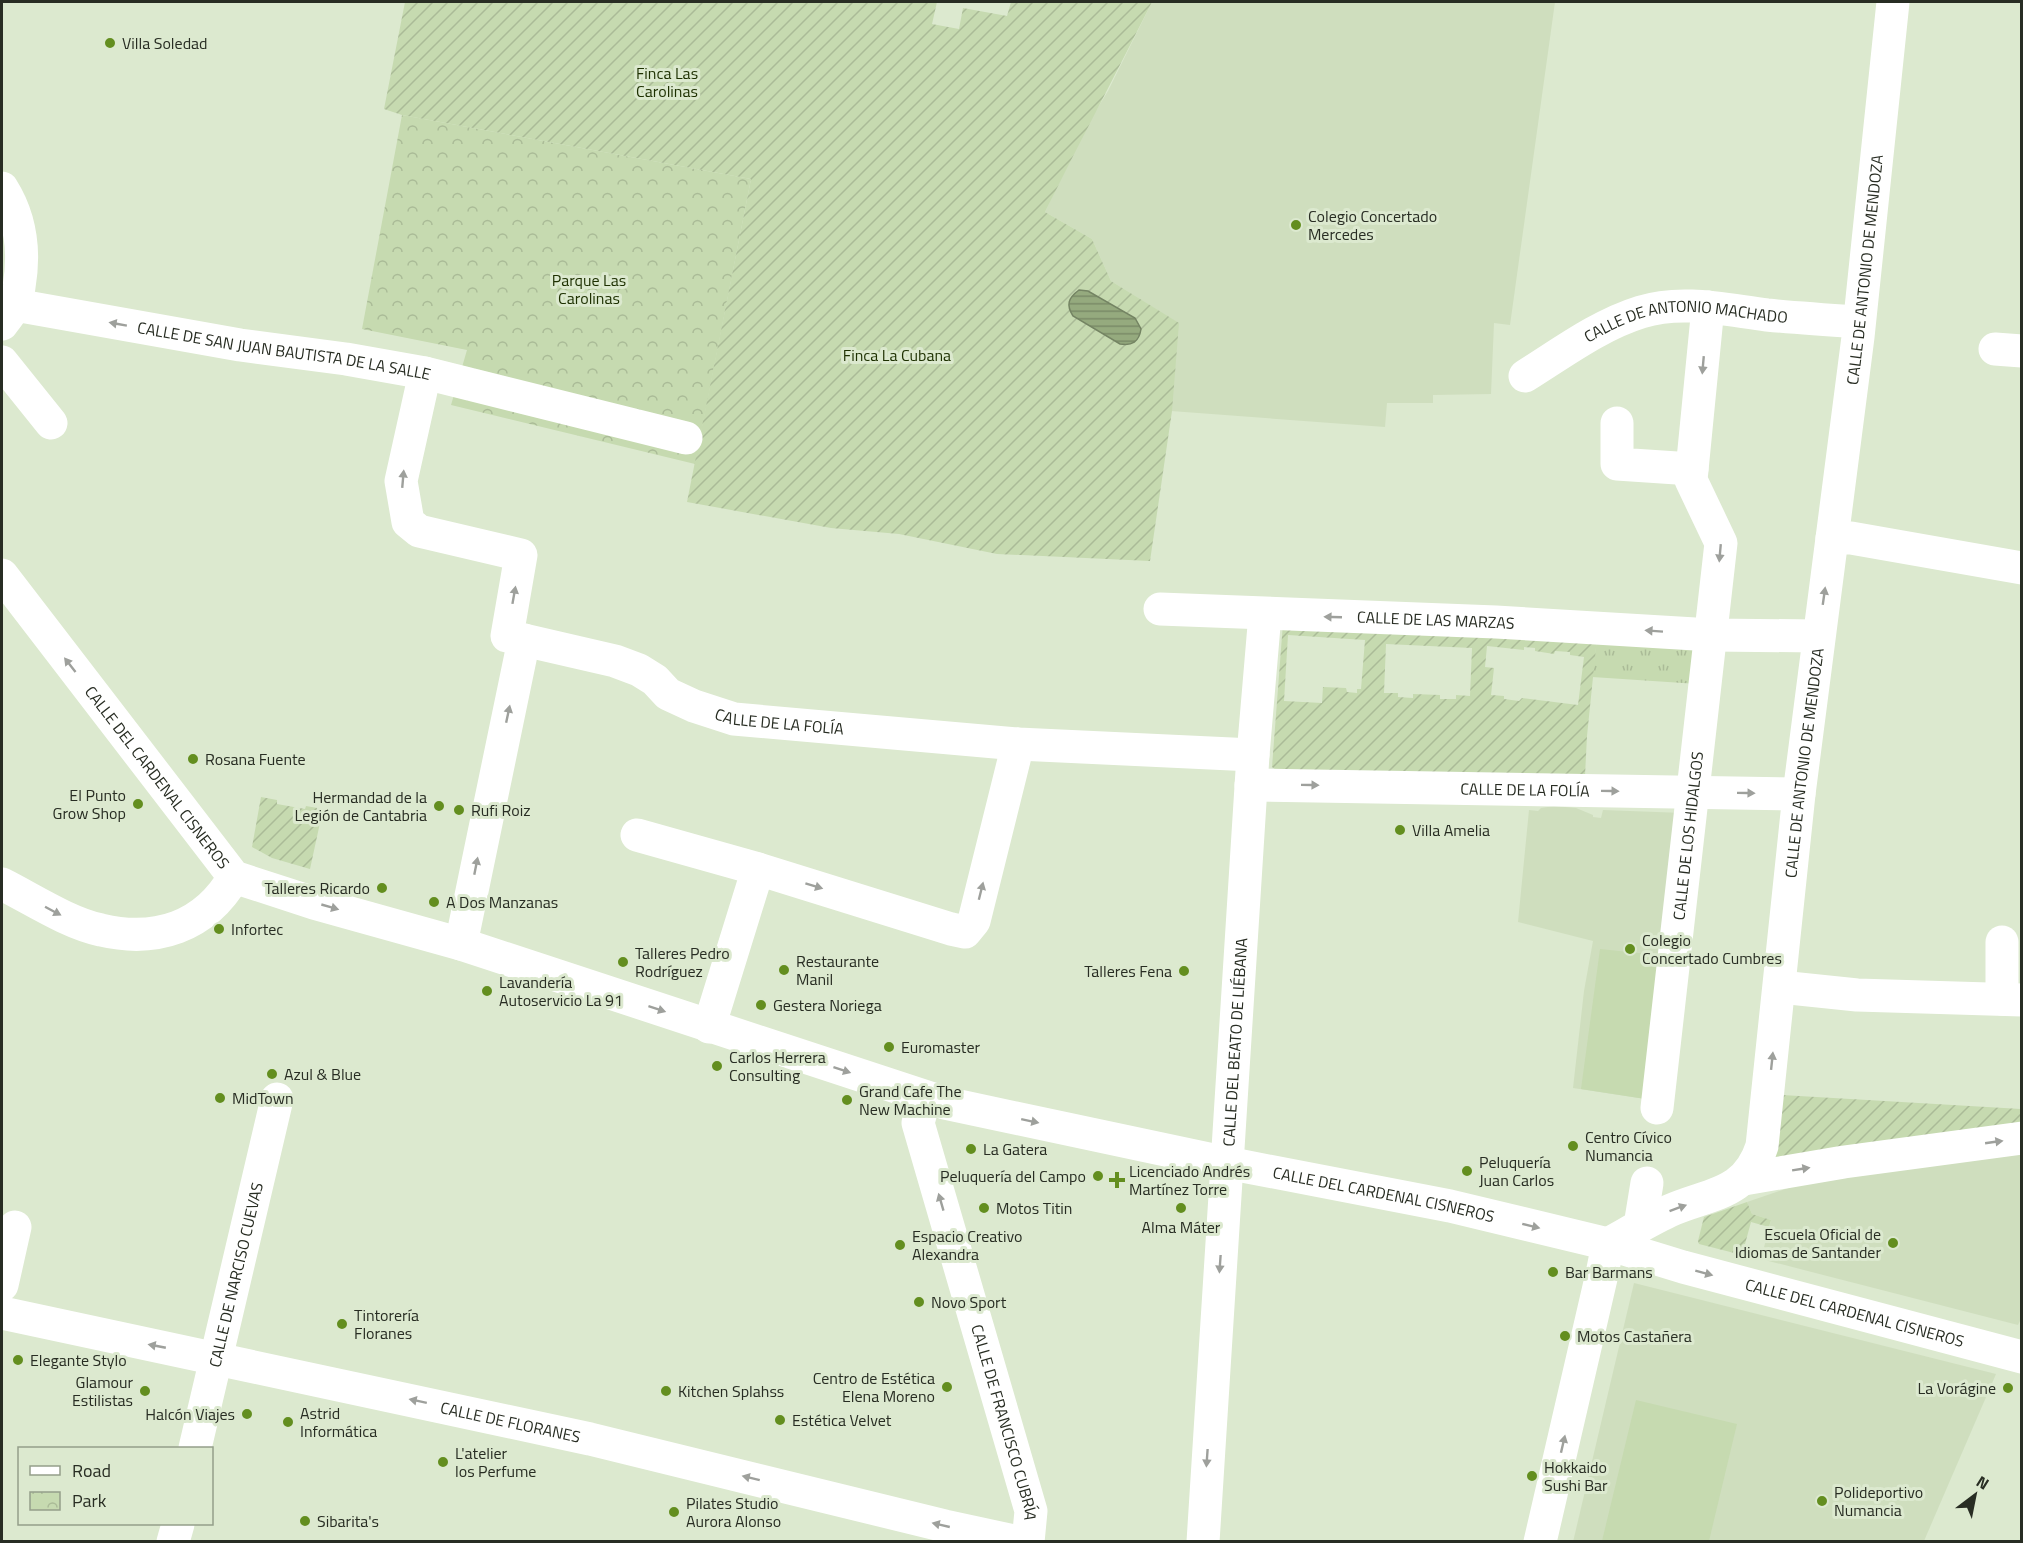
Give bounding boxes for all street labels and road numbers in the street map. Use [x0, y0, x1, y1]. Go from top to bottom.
street label: CALLE DE ANTONIO DE MENDOZA [1840, 153, 1889, 386]
street label: CALLE DE ANTONIO MACHADO [1579, 294, 1789, 348]
street label: CALLE DE SAN JUAN BAUTISTA DE LA SALLE [136, 315, 434, 386]
street label: CALLE DE LAS MARZAS [1357, 605, 1515, 635]
street label: CALLE DE ANTONIO DE MENDOZA [1778, 646, 1830, 879]
street label: CALLE DEL CARDENAL CISNEROS [79, 681, 236, 874]
street label: CALLE DE LA FOLÍA [712, 702, 845, 741]
street label: CALLE DE LOS HIDALGOS [1666, 750, 1709, 921]
street label: CALLE DE LA FOLÍA [1460, 776, 1590, 803]
street label: CALLE DEL BEATO DE LIÉBANA [1216, 937, 1253, 1147]
street label: CALLE DEL CARDENAL CISNEROS [1271, 1160, 1497, 1228]
street label: CALLE DE NARCISO CUEVAS [202, 1180, 269, 1370]
street label: CALLE DEL CARDENAL CISNEROS [1743, 1272, 1967, 1353]
street label: CALLE DE FRANCISCO CUBRÍA [965, 1322, 1043, 1522]
street label: CALLE DE FLORANES [438, 1395, 583, 1449]

